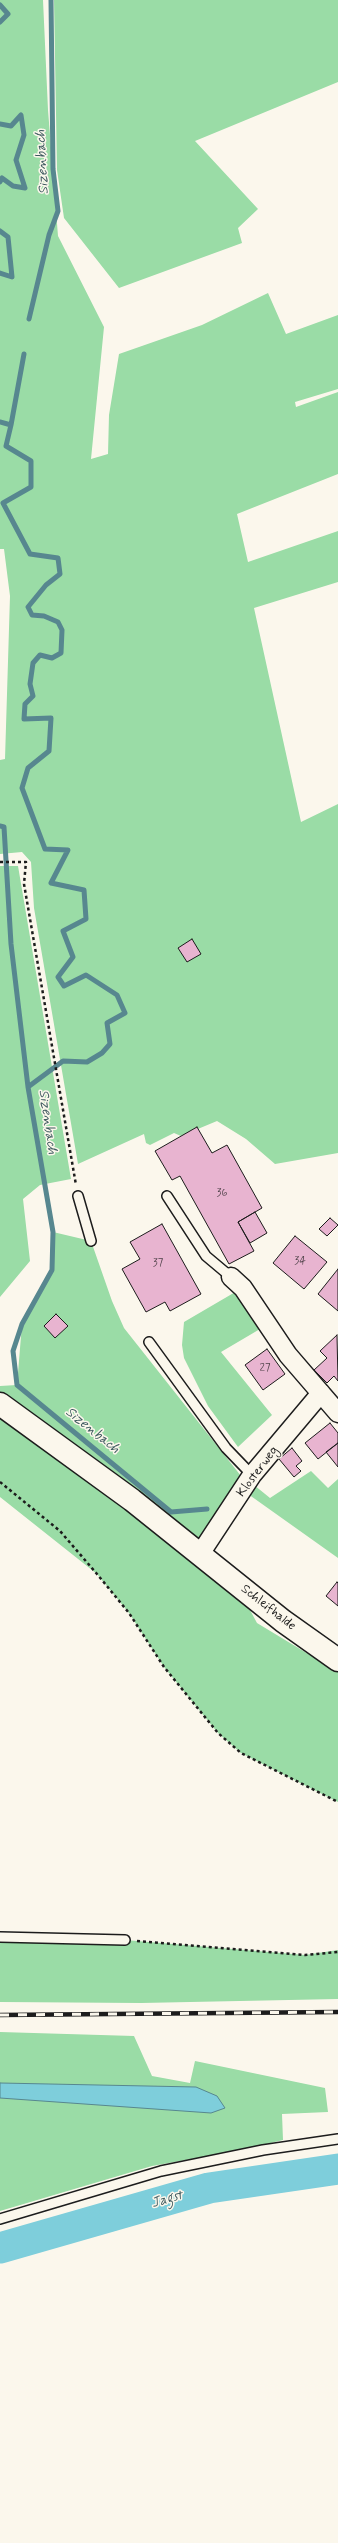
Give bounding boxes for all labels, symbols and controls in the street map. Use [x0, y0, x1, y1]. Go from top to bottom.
water label: Sizenbach [33, 129, 53, 195]
water label: Sizenbach [34, 1089, 60, 1155]
house number: 36 [216, 1187, 228, 1201]
house number: 34 [294, 1255, 306, 1269]
house number: 37 [153, 1257, 163, 1271]
house number: 27 [260, 1362, 270, 1376]
water label: Sizenbach [62, 1404, 122, 1458]
street label: Klosterweg [234, 1443, 282, 1501]
street label: Schleifhalde [237, 1582, 299, 1634]
water label: Jagst [150, 2188, 184, 2212]

